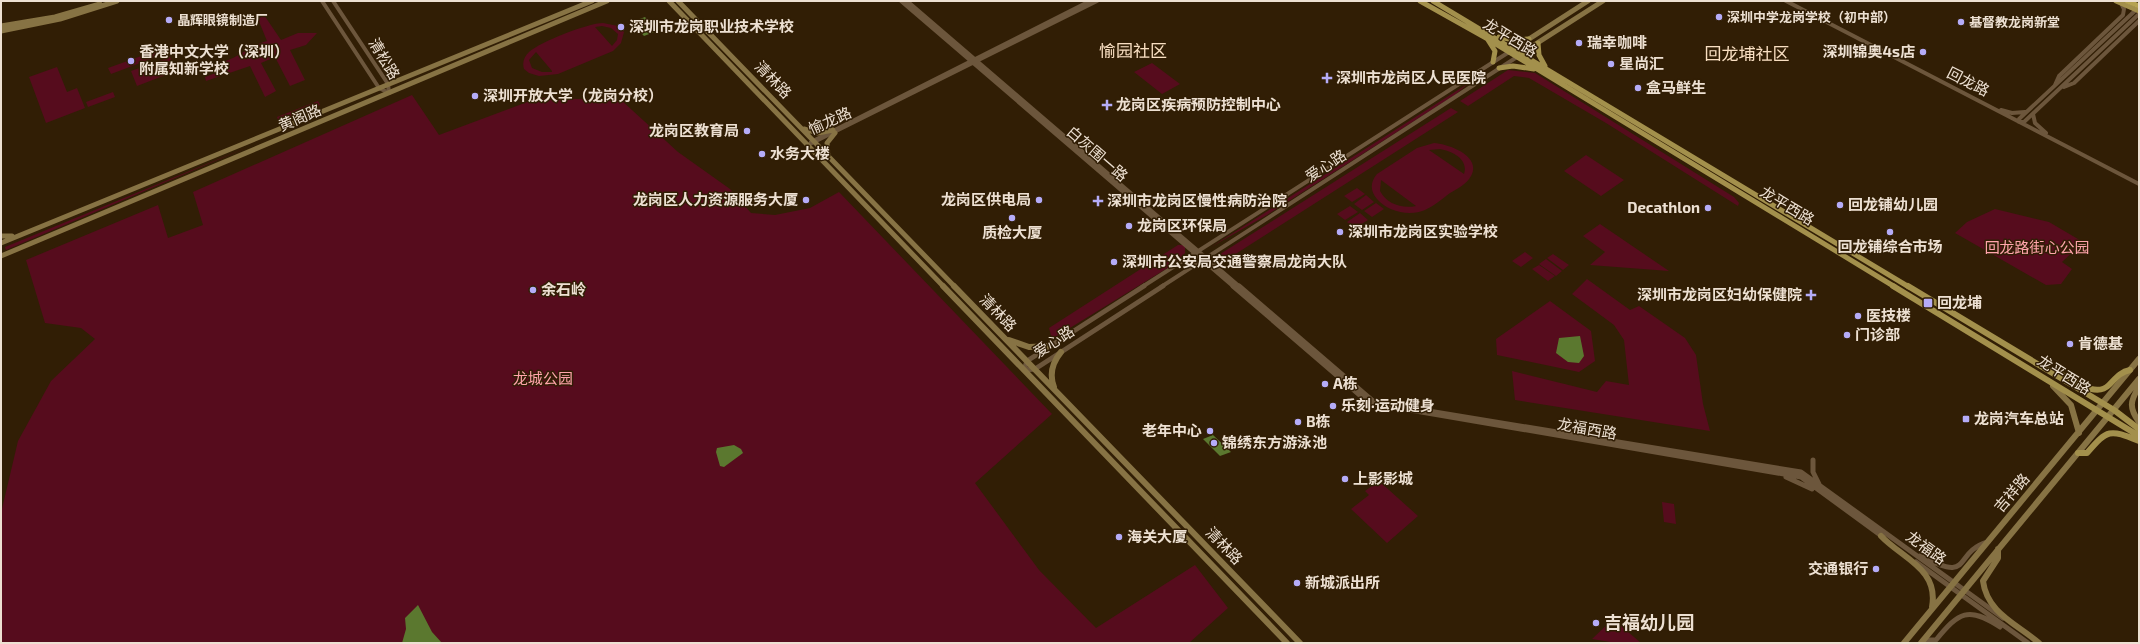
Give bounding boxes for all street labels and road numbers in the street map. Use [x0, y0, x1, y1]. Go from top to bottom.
street label: 龙平西路 [1480, 14, 1541, 60]
street label: 清松路 [366, 35, 404, 82]
street label: 清林路 [752, 57, 796, 102]
street label: 回龙路 [1944, 63, 1993, 99]
street label: 黄阁路 [275, 100, 324, 134]
street label: 愉龙路 [805, 103, 854, 137]
street label: 白灰围一路 [1063, 122, 1132, 185]
street label: 爱心路 [1302, 145, 1349, 185]
street label: 龙平西路 [1757, 182, 1818, 228]
street label: 清林路 [977, 290, 1021, 335]
street label: 爱心路 [1030, 321, 1077, 361]
street label: 龙平西路 [2034, 351, 2095, 398]
street label: 龙福西路 [1556, 414, 1618, 442]
street label: 吉祥路 [1990, 469, 2033, 515]
street label: 清林路 [1203, 523, 1247, 568]
street label: 龙福路 [1903, 527, 1950, 568]

